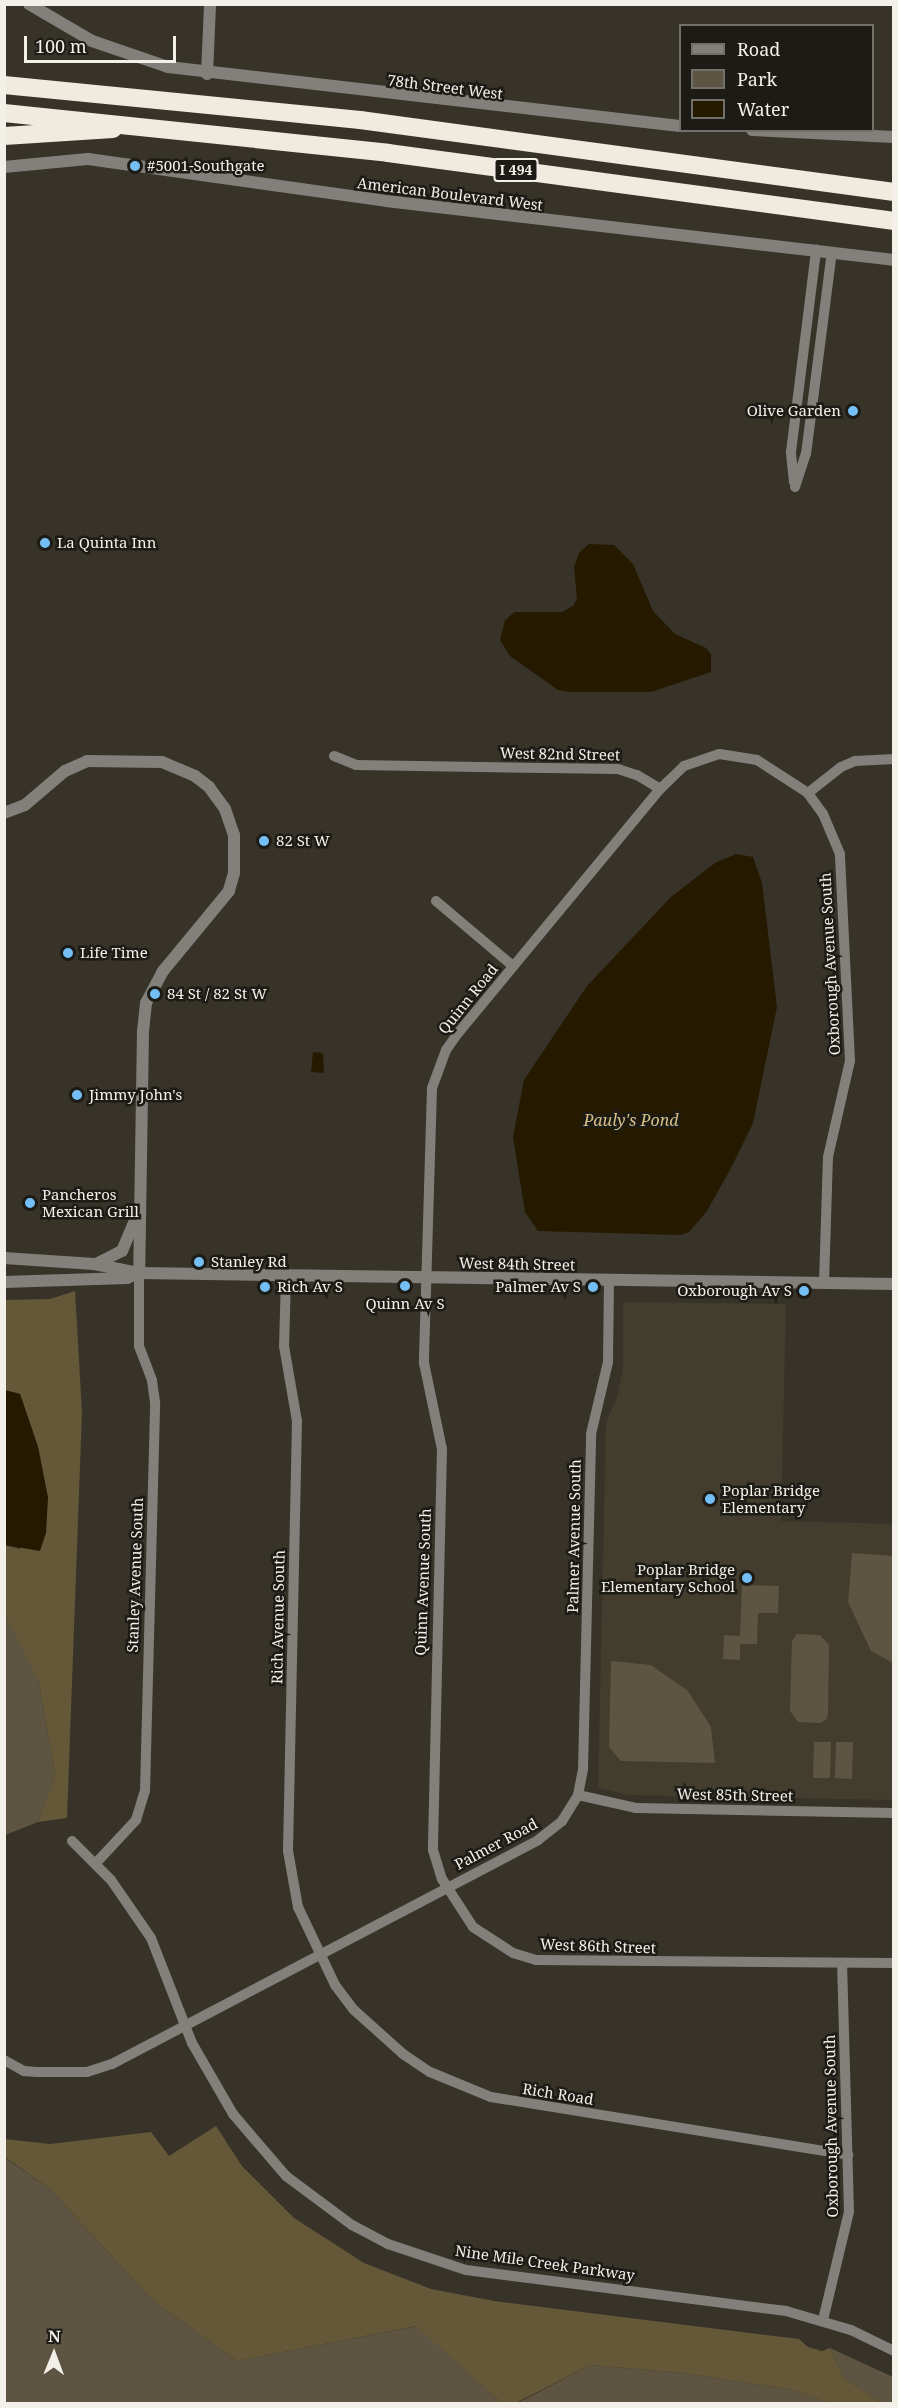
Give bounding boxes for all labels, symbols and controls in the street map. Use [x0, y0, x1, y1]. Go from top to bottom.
scale bar [27, 24, 178, 62]
legend [679, 24, 874, 132]
text: 100 m [35, 34, 87, 58]
text: Road [737, 37, 780, 61]
text: Park [737, 67, 777, 91]
street label: 78th Street West [386, 71, 504, 103]
text: Water [737, 97, 789, 121]
place label: #5001-Southgate [147, 157, 265, 175]
marker: #5001-Southgate [128, 159, 142, 173]
road number: I 494 [494, 159, 538, 181]
street label: American Boulevard West [356, 174, 544, 214]
place label: Olive Garden [747, 402, 841, 420]
marker: Olive Garden [846, 404, 860, 418]
place label: La Quinta Inn [57, 534, 156, 552]
marker: La Quinta Inn [38, 536, 52, 550]
street label: West 82nd Street [500, 744, 620, 764]
place label: 82 St W [276, 832, 330, 850]
marker: 82 St W [257, 834, 271, 848]
street label: Oxborough Avenue South [816, 872, 844, 1056]
place label: Life Time [80, 944, 148, 962]
marker: Life Time [61, 946, 75, 960]
street label: Quinn Road [434, 960, 502, 1038]
place label: 84 St / 82 St W [167, 985, 267, 1003]
marker: 84 St / 82 St W [148, 987, 162, 1001]
place label: Jimmy John's [89, 1086, 182, 1104]
marker: Jimmy John's [70, 1088, 84, 1102]
water label: Pauly's Pond [583, 1110, 679, 1130]
place label: Pancheros Mexican Grill [42, 1185, 139, 1220]
marker: Pancheros Mexican Grill [23, 1196, 37, 1210]
place label: Stanley Rd [211, 1253, 287, 1271]
street label: West 84th Street [459, 1254, 575, 1274]
marker: Stanley Rd [192, 1255, 206, 1269]
place label: Rich Av S [277, 1278, 343, 1296]
place label: Palmer Av S [495, 1278, 581, 1296]
marker: Quinn Av S [398, 1279, 412, 1293]
marker: Rich Av S [258, 1280, 272, 1294]
marker: Palmer Av S [586, 1280, 600, 1294]
place label: Oxborough Av S [677, 1282, 792, 1300]
marker: Oxborough Av S [797, 1284, 811, 1298]
place label: Quinn Av S [365, 1295, 445, 1313]
street label: Palmer Avenue South [564, 1459, 584, 1613]
place label: Poplar Bridge Elementary [722, 1481, 820, 1516]
marker: Poplar Bridge Elementary [703, 1492, 717, 1506]
street label: Stanley Avenue South [123, 1497, 147, 1653]
street label: Quinn Avenue South [411, 1508, 435, 1656]
street label: Rich Avenue South [268, 1550, 288, 1684]
place label: Poplar Bridge Elementary School [601, 1560, 735, 1595]
marker: Poplar Bridge Elementary School [740, 1571, 754, 1585]
street label: West 85th Street [677, 1785, 793, 1805]
street label: Palmer Road [451, 1815, 541, 1873]
street label: West 86th Street [540, 1935, 656, 1957]
street label: Oxborough Avenue South [820, 2034, 842, 2218]
street label: Rich Road [521, 2080, 595, 2108]
street label: Nine Mile Creek Parkway [454, 2241, 636, 2285]
north arrow [24, 2324, 84, 2384]
text: N [48, 2325, 61, 2347]

